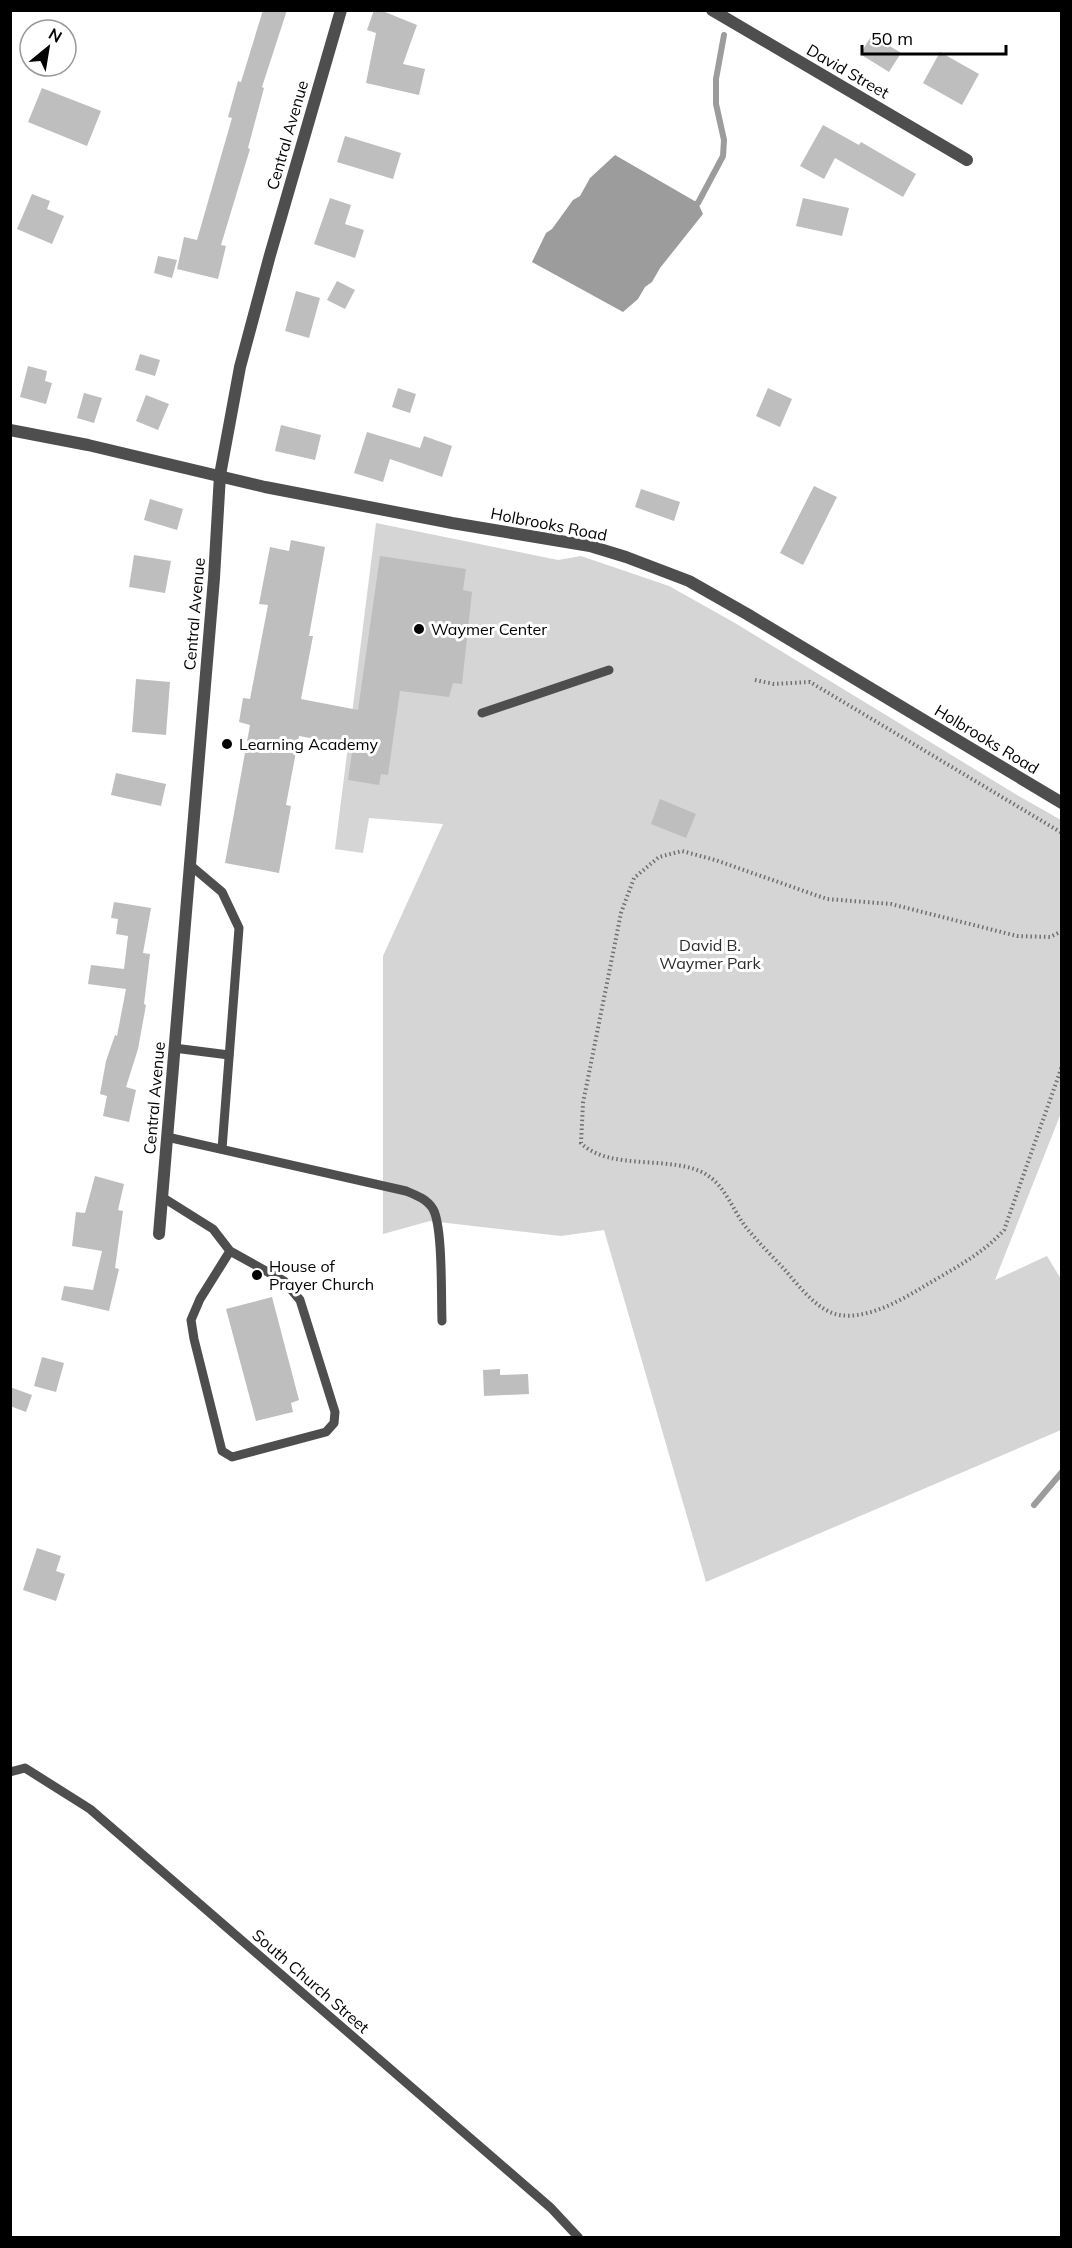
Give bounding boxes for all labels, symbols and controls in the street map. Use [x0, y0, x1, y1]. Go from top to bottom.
north arrow [18, 18, 78, 78]
scale bar [862, 18, 1006, 56]
text: N [45, 23, 66, 47]
text: 50 m [871, 27, 913, 50]
street label: David Street [803, 39, 893, 103]
street label: Central Avenue [262, 78, 312, 192]
street label: Holbrooks Road [489, 503, 609, 545]
street label: Central Avenue [179, 557, 209, 671]
place label: Waymer Center [431, 619, 547, 639]
marker: Waymer Center [412, 622, 426, 636]
street label: Holbrooks Road [931, 700, 1043, 778]
place label: Learning Academy [239, 734, 379, 754]
marker: Learning Academy [220, 737, 234, 751]
park label: David B. Waymer Park [659, 935, 761, 973]
street label: Central Avenue [139, 1041, 169, 1155]
place label: House of Prayer Church [269, 1256, 374, 1294]
marker: House of Prayer Church [250, 1268, 264, 1282]
street label: South Church Street [248, 1925, 374, 2038]

